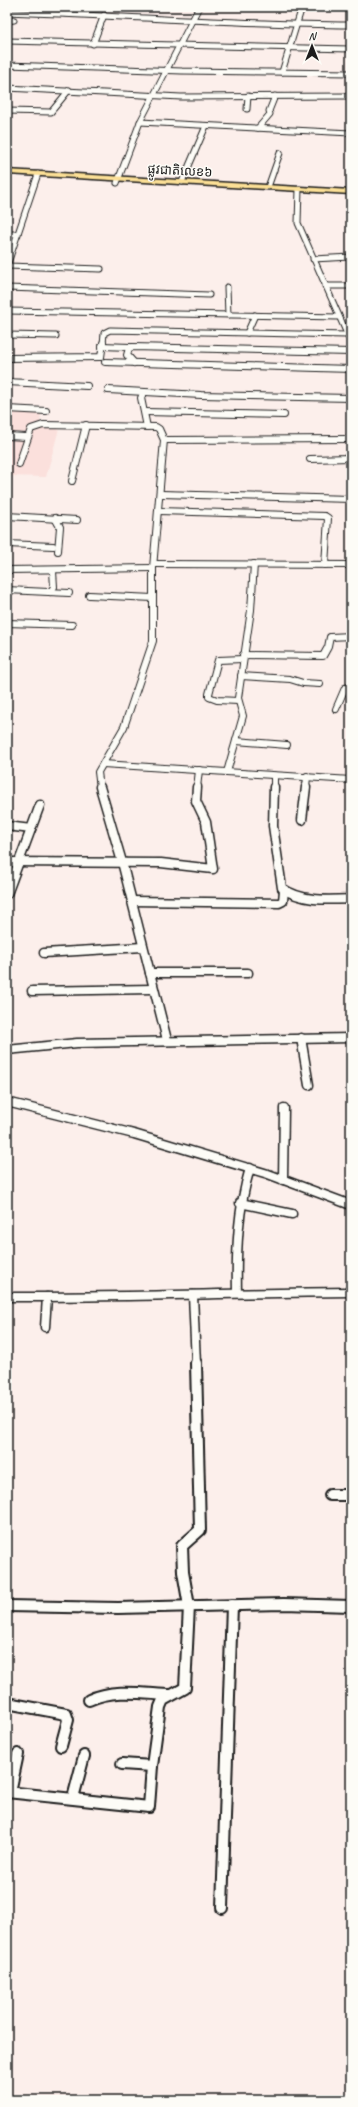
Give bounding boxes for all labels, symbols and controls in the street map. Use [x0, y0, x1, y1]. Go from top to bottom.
north arrow [292, 26, 332, 66]
text: N [309, 29, 318, 43]
street label: ផ្លូវជាតិលេខ៦ [147, 161, 213, 184]

